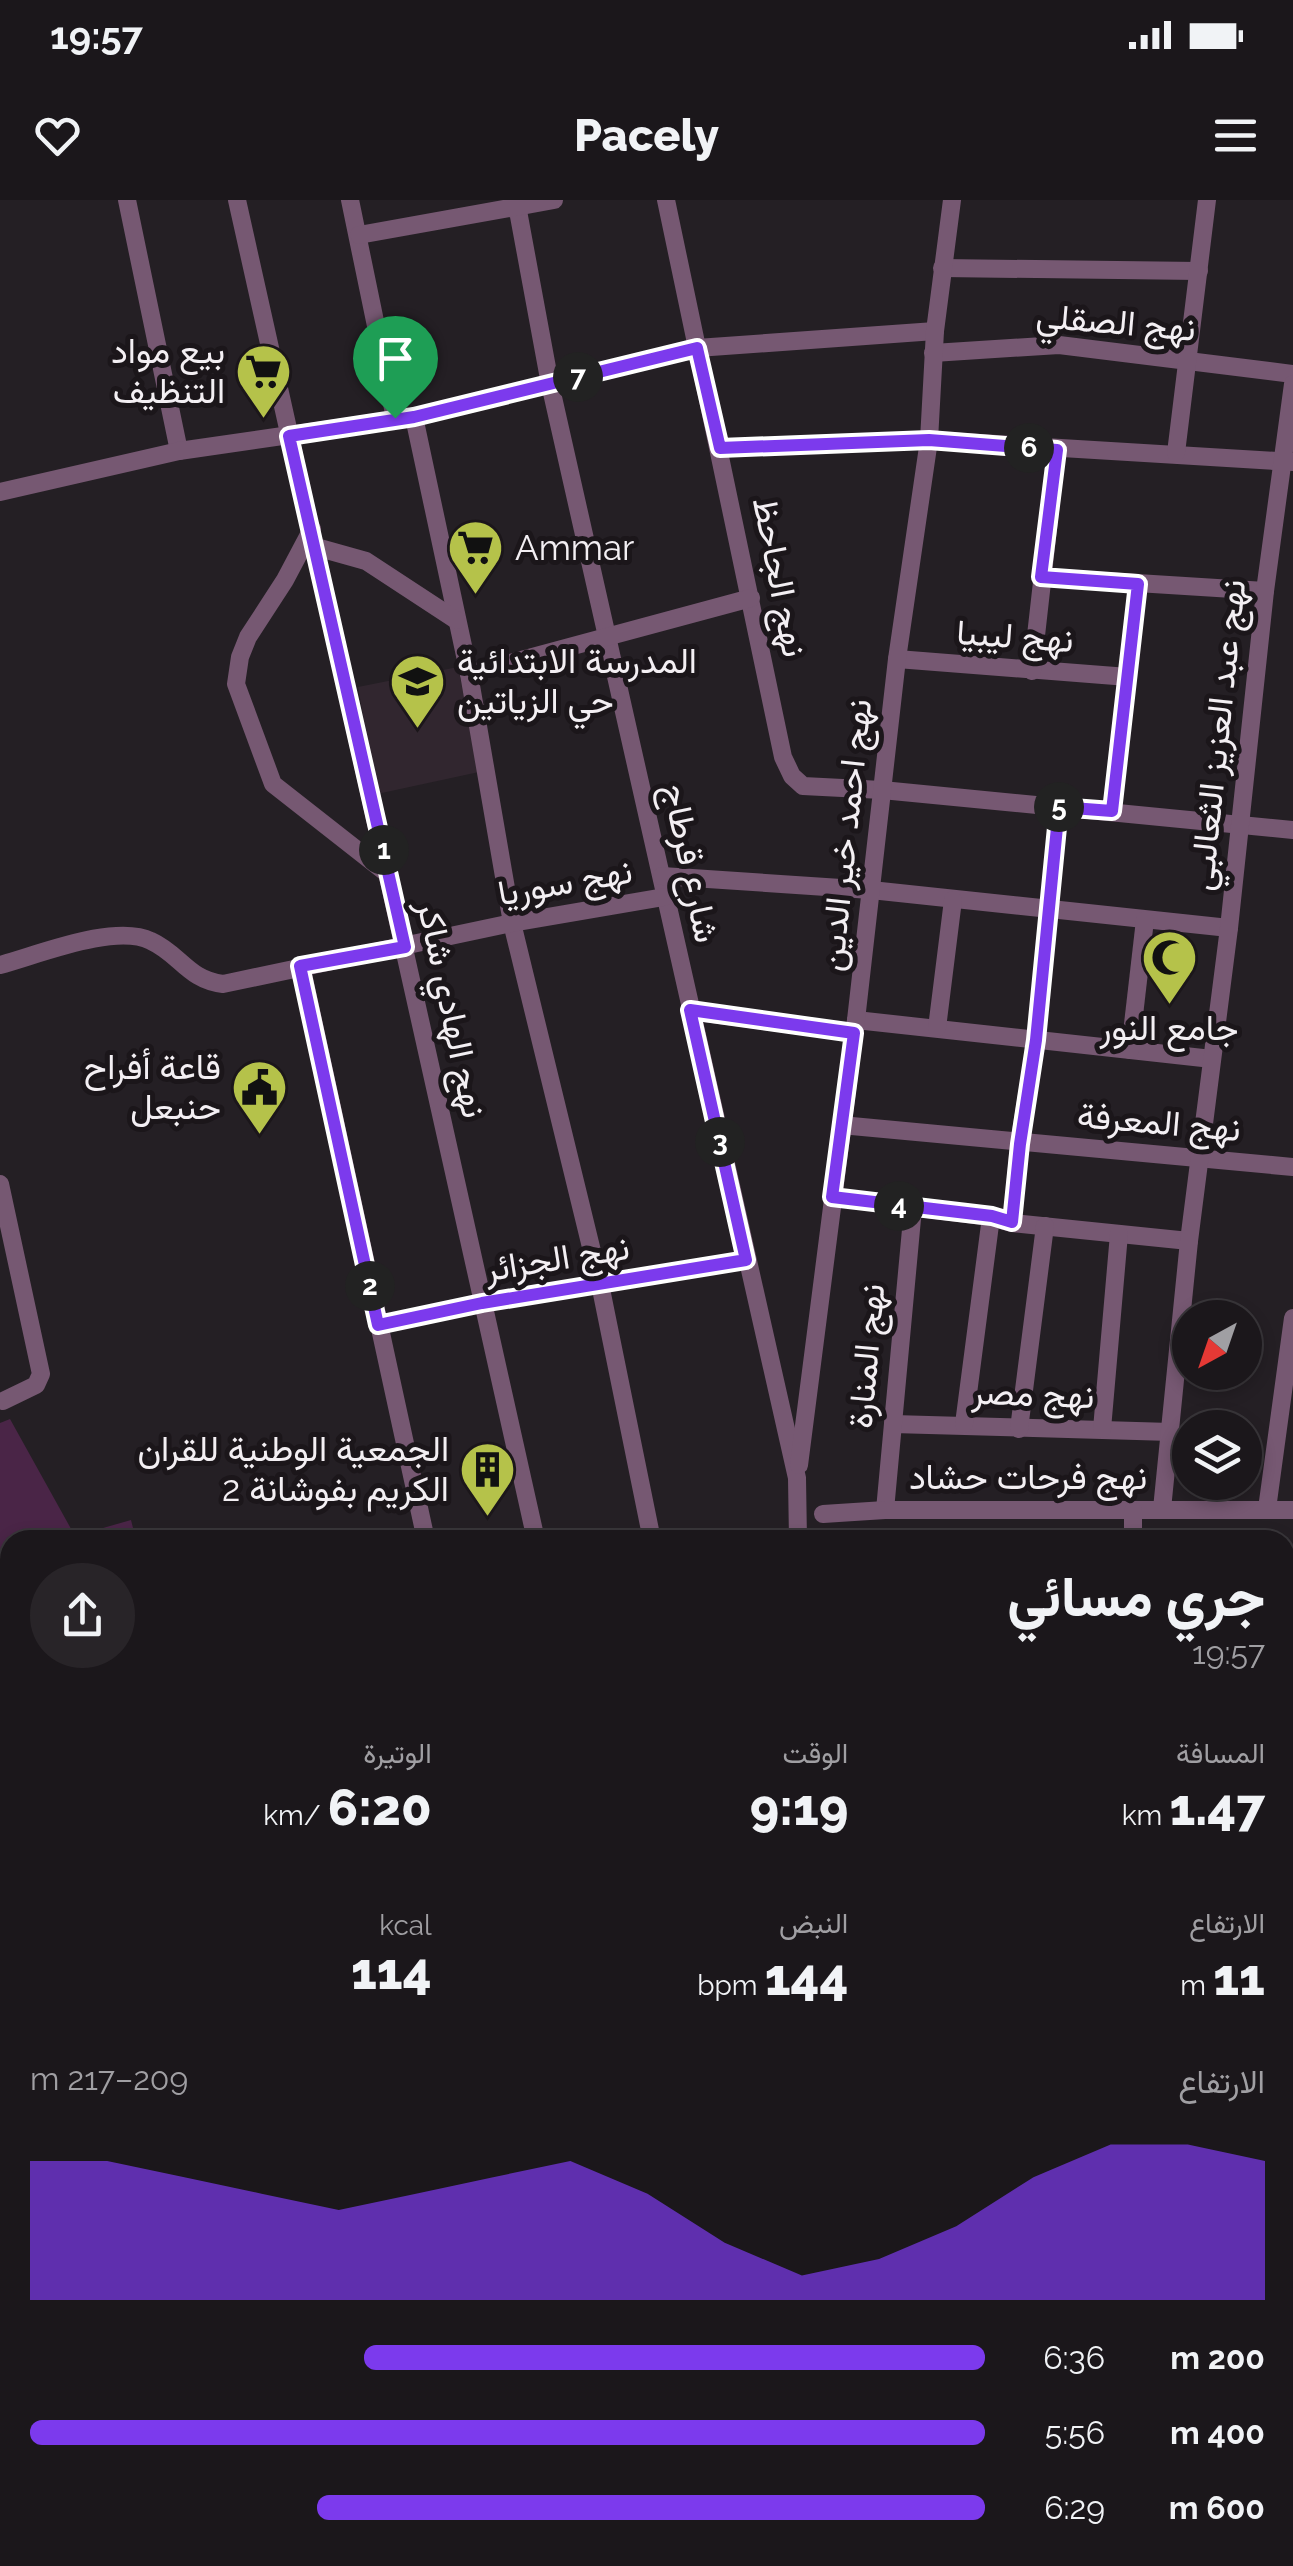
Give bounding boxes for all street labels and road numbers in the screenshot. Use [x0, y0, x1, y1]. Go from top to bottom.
street label: نهج الصقلي [1034, 294, 1198, 358]
street label: نهج الجاحظ [741, 494, 816, 661]
street label: نهج عبد العزيز الثعالبي [1180, 577, 1262, 894]
street label: نهج ليبيا [955, 611, 1075, 664]
street label: نهج احمد خير الدين [810, 697, 883, 974]
street label: شارع قرطاج [651, 780, 728, 947]
street label: نهج سوريا [495, 850, 636, 917]
street label: نهج الهادي شاكر [400, 895, 496, 1123]
street label: نهج المعرفة [1075, 1094, 1243, 1153]
street label: نهج الجزائر [481, 1226, 633, 1293]
street label: نهج المنارة [839, 1282, 896, 1430]
street label: نهج مصر [970, 1371, 1095, 1420]
street label: نهج فرحات حشاد [909, 1456, 1147, 1501]

